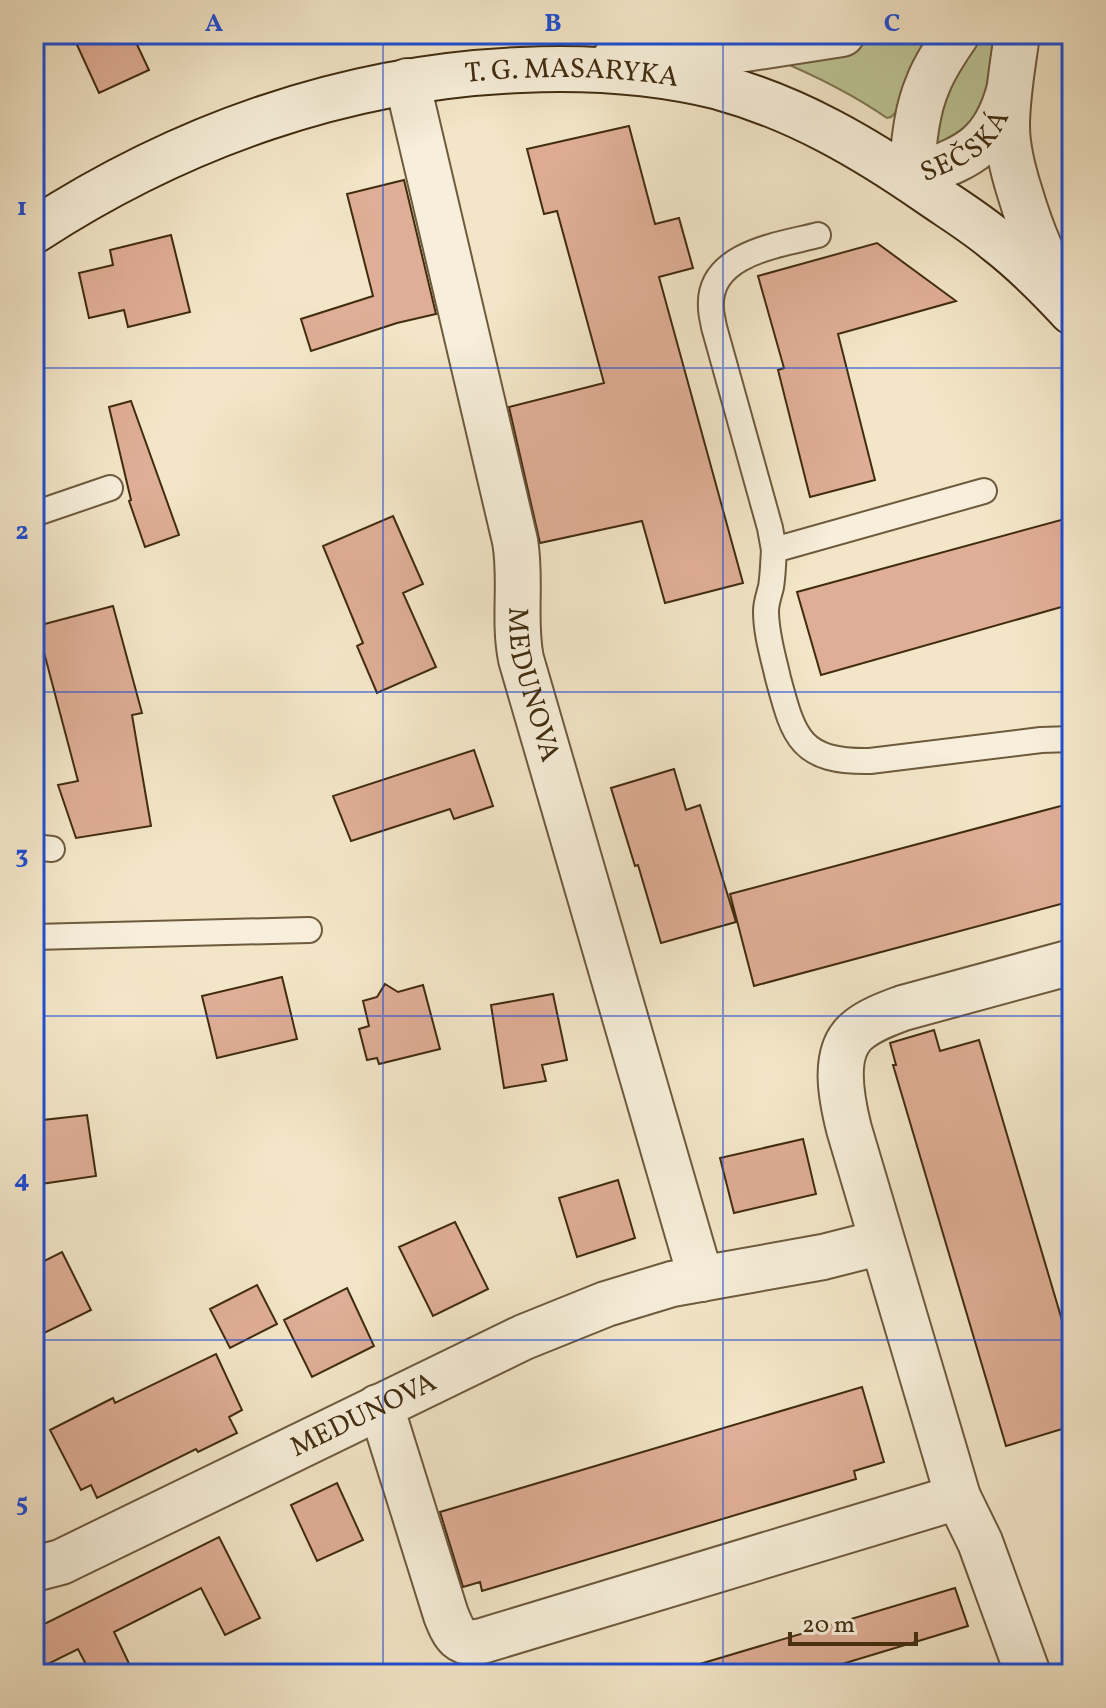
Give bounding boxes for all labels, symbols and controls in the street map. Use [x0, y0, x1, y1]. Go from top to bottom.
text: A [205, 6, 224, 42]
text: B [544, 6, 562, 42]
text: C [884, 6, 900, 42]
street label: T. G. MASARYKA [463, 50, 682, 98]
street label: SEČSKÁ [914, 103, 1019, 192]
text: 1 [17, 190, 27, 226]
text: 2 [15, 514, 29, 550]
street label: MEDUNOVA [498, 607, 569, 767]
text: 3 [15, 838, 29, 874]
text: 4 [14, 1162, 30, 1198]
street label: MEDUNOVA [284, 1363, 443, 1467]
text: 5 [16, 1486, 28, 1522]
scale bar [790, 1596, 916, 1646]
text: 20 m [802, 1609, 855, 1643]

